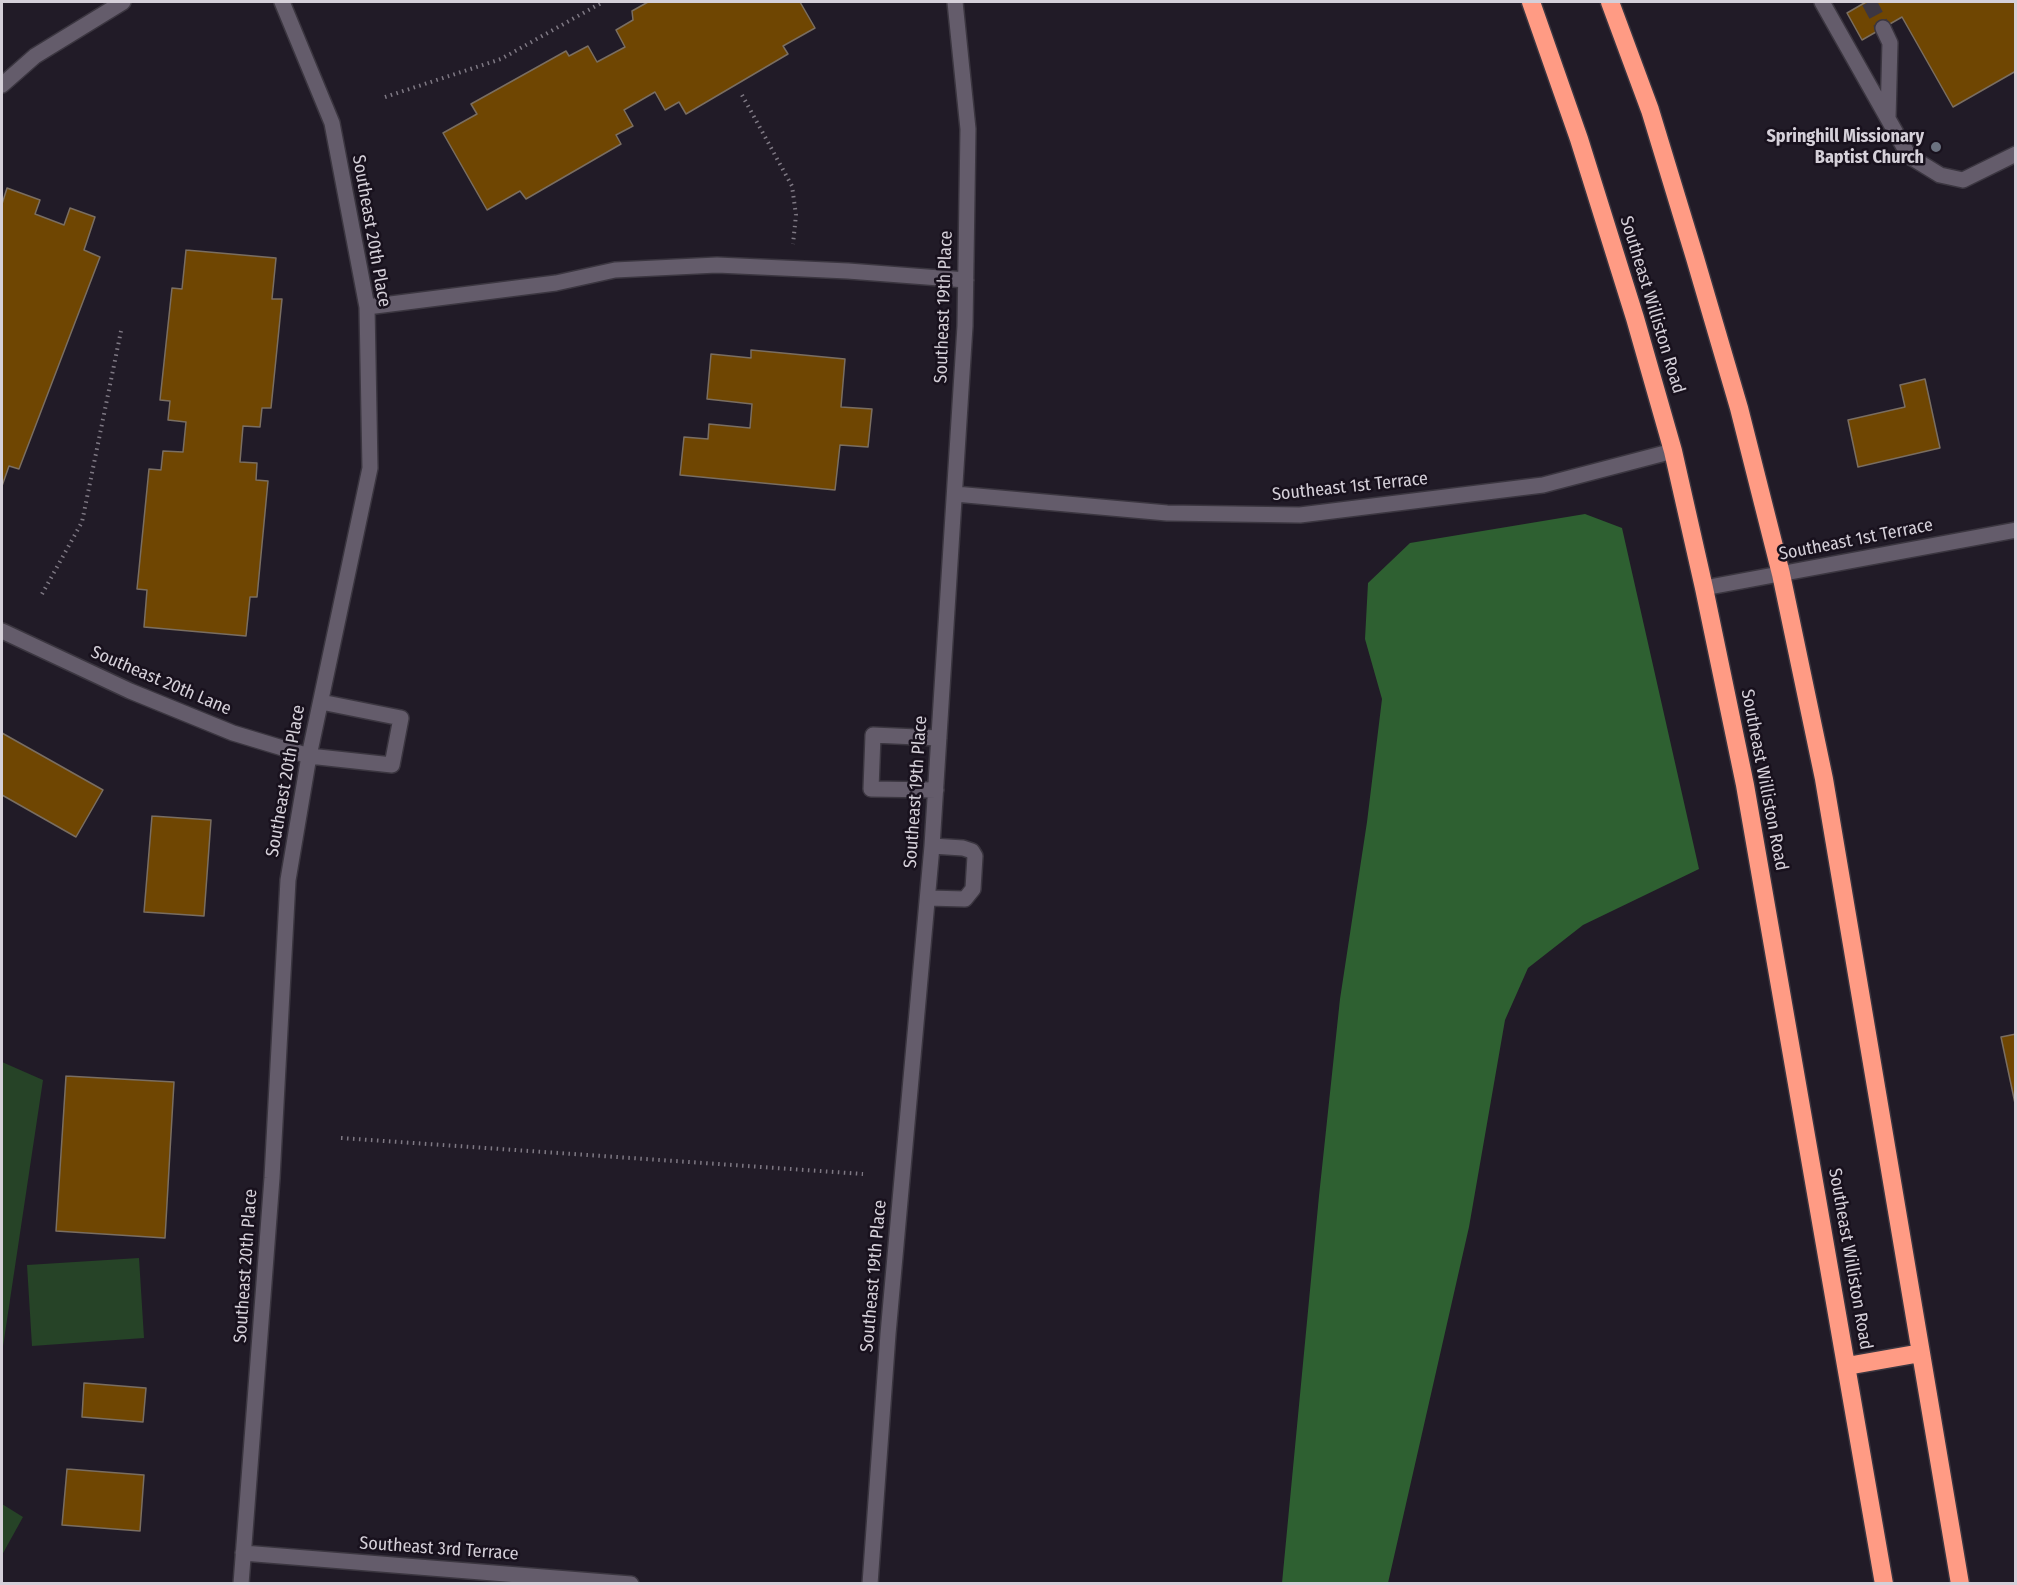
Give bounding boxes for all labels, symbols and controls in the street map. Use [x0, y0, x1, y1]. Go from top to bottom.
place label: Springhill Missionary Baptist Church [1767, 126, 1924, 168]
marker: Springhill Missionary Baptist Church [1929, 140, 1943, 154]
street label: Southeast 20th Place [347, 153, 395, 309]
street label: Southeast Williston Road [1615, 214, 1689, 396]
street label: Southeast 19th Place [931, 230, 957, 384]
street label: Southeast 1st Terrace [1271, 468, 1429, 506]
street label: Southeast 1st Terrace [1777, 514, 1935, 566]
street label: Southeast 20th Lane [88, 642, 234, 720]
street label: Southeast Williston Road [1736, 687, 1792, 873]
street label: Southeast 20th Place [262, 703, 310, 859]
street label: Southeast 19th Place [900, 715, 932, 869]
street label: Southeast Williston Road [1823, 1166, 1877, 1352]
street label: Southeast 20th Place [230, 1188, 262, 1344]
street label: Southeast 19th Place [857, 1199, 891, 1353]
street label: Southeast 3rd Terrace [359, 1533, 519, 1565]

